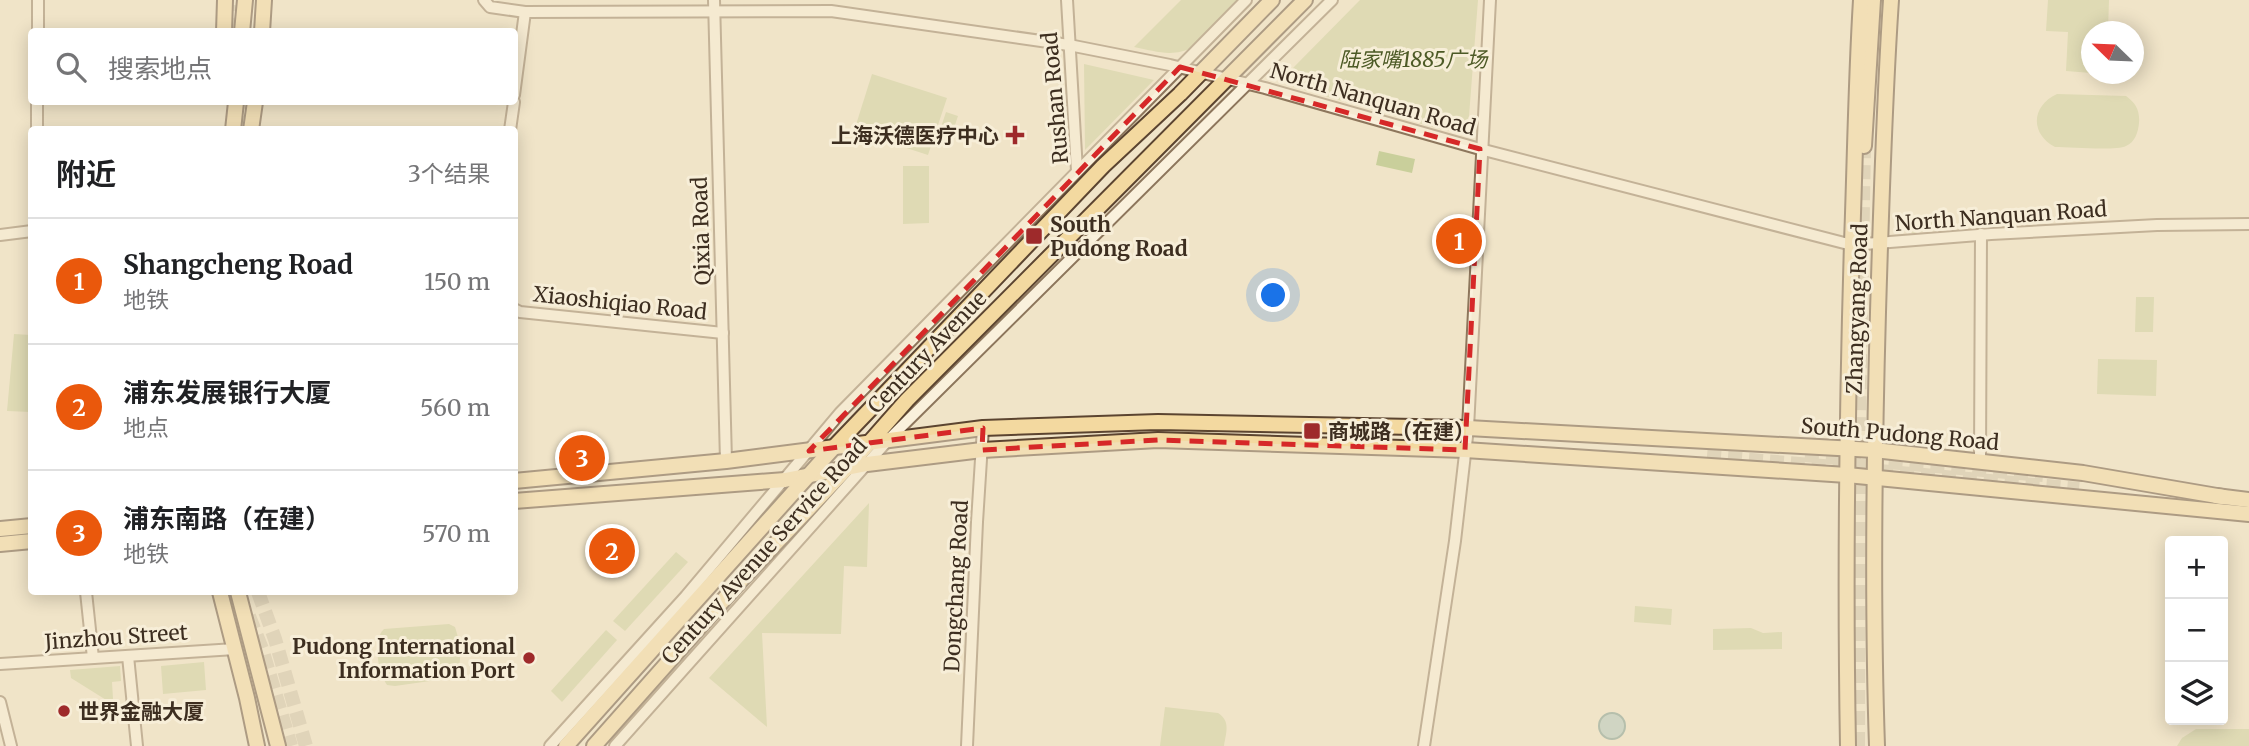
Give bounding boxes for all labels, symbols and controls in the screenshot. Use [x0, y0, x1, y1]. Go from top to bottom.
north arrow [2081, 21, 2144, 84]
search box [28, 28, 518, 105]
street label: Rushan Road [1036, 31, 1074, 165]
park label: 陆家嘴1885广场 [1339, 46, 1489, 73]
icon: search [52, 48, 90, 86]
text: 搜索地点 [108, 52, 212, 85]
street label: North Nanquan Road [1267, 57, 1479, 141]
place label: 上海沃德医疗中心 [831, 122, 999, 149]
marker: 上海沃德医疗中心 [1005, 125, 1025, 145]
text: 附近 [56, 155, 116, 193]
text: 3个结果 [408, 159, 490, 188]
street label: Qixia Road [686, 176, 716, 286]
street label: North Nanquan Road [1894, 195, 2108, 237]
place label: South Pudong Road [1050, 211, 1188, 262]
pin: 1 [1436, 215, 1482, 267]
street label: Zhangyang Road [1841, 223, 1873, 395]
marker: South Pudong Road [1024, 226, 1044, 246]
text: Shangcheng Road [123, 248, 353, 281]
text: 1 [74, 267, 84, 296]
text: 150 m [424, 267, 490, 296]
your location [1256, 278, 1290, 312]
street label: Xiaoshiqiao Road [532, 280, 709, 326]
text: 地铁 [123, 285, 169, 314]
street label: Century Avenue [862, 285, 992, 419]
text: 浦东发展银行大厦 [123, 376, 331, 409]
text: 2 [72, 393, 86, 422]
text: 560 m [420, 393, 490, 422]
street label: South Pudong Road [1800, 412, 2001, 456]
text: 地点 [123, 413, 169, 442]
place label: 商城路（在建） [1328, 418, 1475, 445]
marker: 商城路（在建） [1302, 421, 1322, 441]
pin: 3 [559, 432, 605, 484]
street label: Century Avenue Service Road [655, 432, 873, 669]
street label: Dongchang Road [938, 499, 974, 673]
text: 浦东南路（在建） [123, 502, 331, 535]
text: 3 [72, 519, 86, 548]
text: 570 m [422, 519, 490, 548]
pin: 2 [589, 525, 635, 577]
map controls [2165, 536, 2228, 725]
button: + [2165, 536, 2228, 599]
text: 地铁 [123, 539, 169, 568]
button: − [2165, 599, 2228, 662]
street label: Jinzhou Street [42, 619, 189, 656]
place label: Pudong International Information Port [292, 633, 516, 684]
marker: Pudong International Information Port [521, 650, 537, 666]
button: layers [2165, 662, 2228, 725]
place label: 世界金融大厦 [78, 698, 204, 725]
marker: 世界金融大厦 [56, 703, 72, 719]

